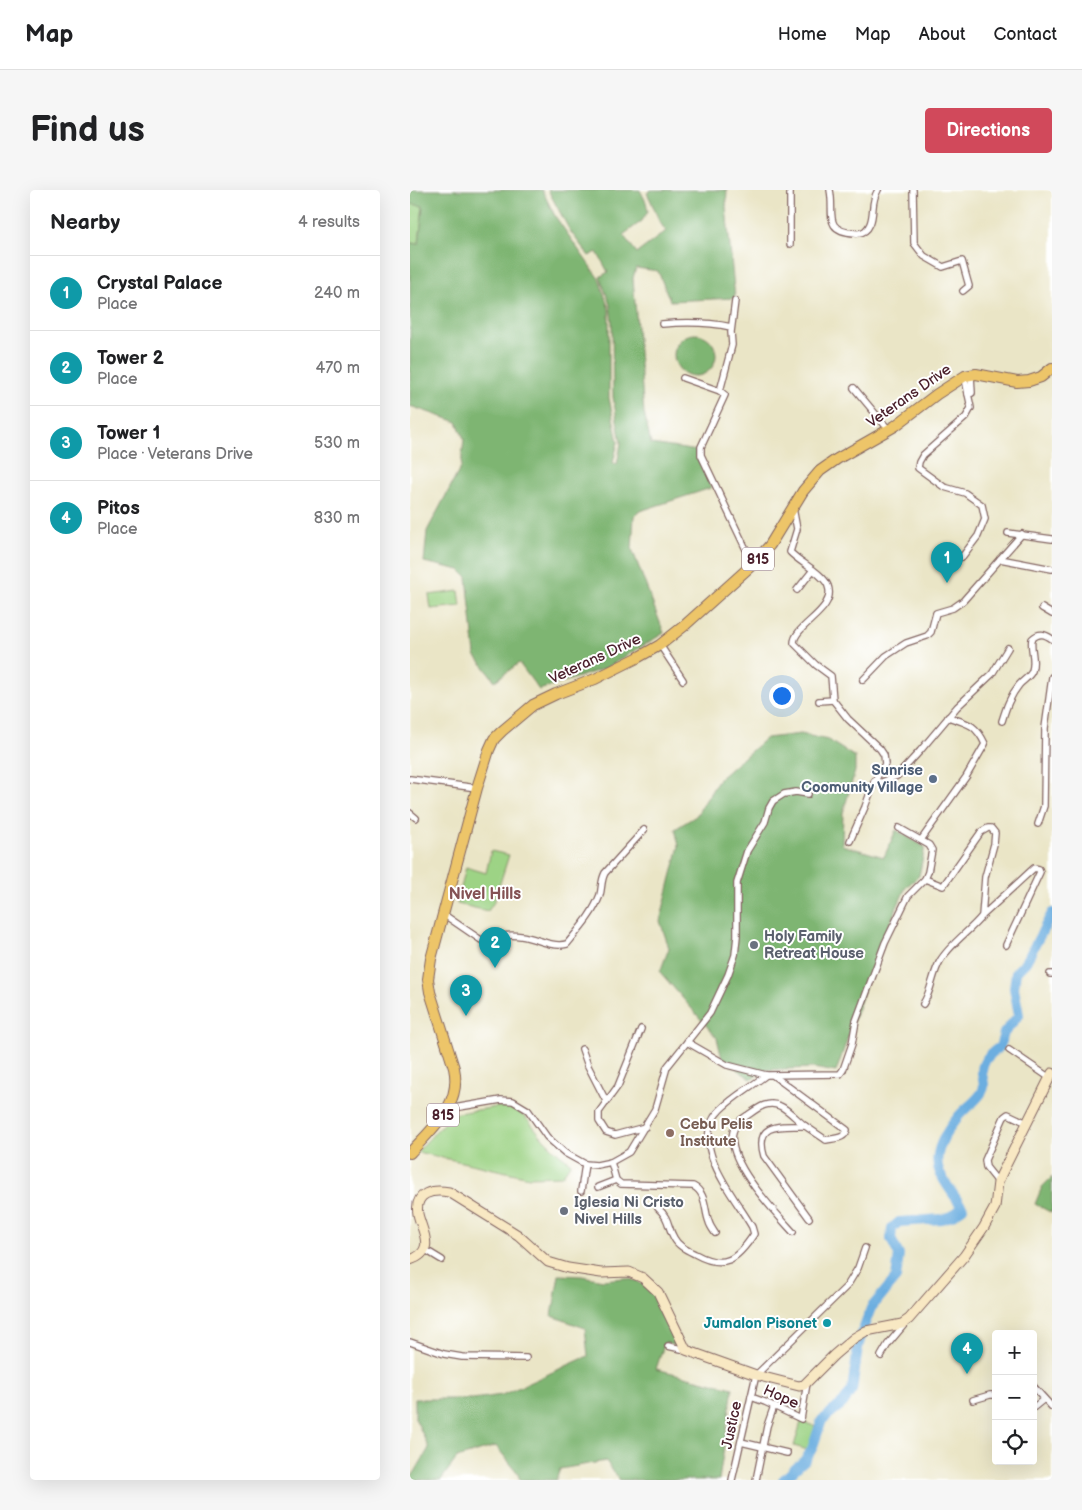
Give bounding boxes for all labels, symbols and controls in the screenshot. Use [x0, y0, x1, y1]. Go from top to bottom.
text: Map [25, 20, 73, 49]
text: Home [778, 24, 827, 45]
text: Map [855, 24, 891, 45]
text: About [919, 24, 966, 45]
text: Contact [994, 24, 1057, 45]
button: Directions [925, 108, 1052, 153]
text: Find us [30, 109, 145, 152]
text: Nearby [50, 210, 120, 235]
text: 4 results [298, 213, 360, 232]
text: Crystal Palace [97, 272, 222, 295]
text: 1 [63, 284, 69, 303]
text: 240 m [314, 284, 360, 303]
text: Place [97, 295, 138, 314]
text: Tower 2 [97, 347, 164, 370]
text: 2 [61, 359, 71, 378]
text: 470 m [315, 359, 360, 378]
street label: Veterans Drive [863, 360, 955, 432]
text: Place [97, 370, 138, 389]
text: Tower 1 [97, 422, 160, 445]
text: 3 [61, 434, 71, 453]
text: 530 m [314, 434, 360, 453]
text: Place · Veterans Drive [97, 445, 253, 464]
text: Pitos [97, 497, 140, 520]
text: 4 [61, 509, 71, 528]
text: 830 m [314, 509, 360, 528]
text: Place [97, 520, 138, 539]
pin: 1 [931, 542, 963, 583]
road number: 815 [742, 548, 774, 570]
street label: Veterans Drive [546, 629, 644, 688]
your location [769, 683, 795, 709]
place label: Sunrise Coomunity Village [801, 761, 923, 797]
marker: Sunrise Coomunity Village [927, 773, 939, 785]
district label: Nivel Hills [449, 885, 521, 904]
pin: 2 [479, 927, 511, 968]
place label: Holy Family Retreat House [764, 927, 864, 963]
marker: Holy Family Retreat House [748, 939, 760, 951]
pin: 3 [450, 975, 482, 1016]
road number: 815 [427, 1104, 459, 1126]
place label: Cebu Pelis Institute [680, 1115, 753, 1151]
marker: Cebu Pelis Institute [664, 1127, 676, 1139]
place label: Iglesia Ni Cristo Nivel Hills [574, 1193, 684, 1229]
marker: Iglesia Ni Cristo Nivel Hills [558, 1205, 570, 1217]
place label: Jumalon Pisonet [704, 1314, 817, 1333]
marker: Jumalon Pisonet [821, 1317, 833, 1329]
map controls [992, 1330, 1037, 1465]
button: + [992, 1330, 1037, 1375]
pin: 4 [951, 1333, 983, 1374]
button: − [992, 1375, 1037, 1420]
street label: Hope [760, 1381, 802, 1413]
street label: Justice [718, 1399, 746, 1451]
button: locate [992, 1420, 1037, 1465]

